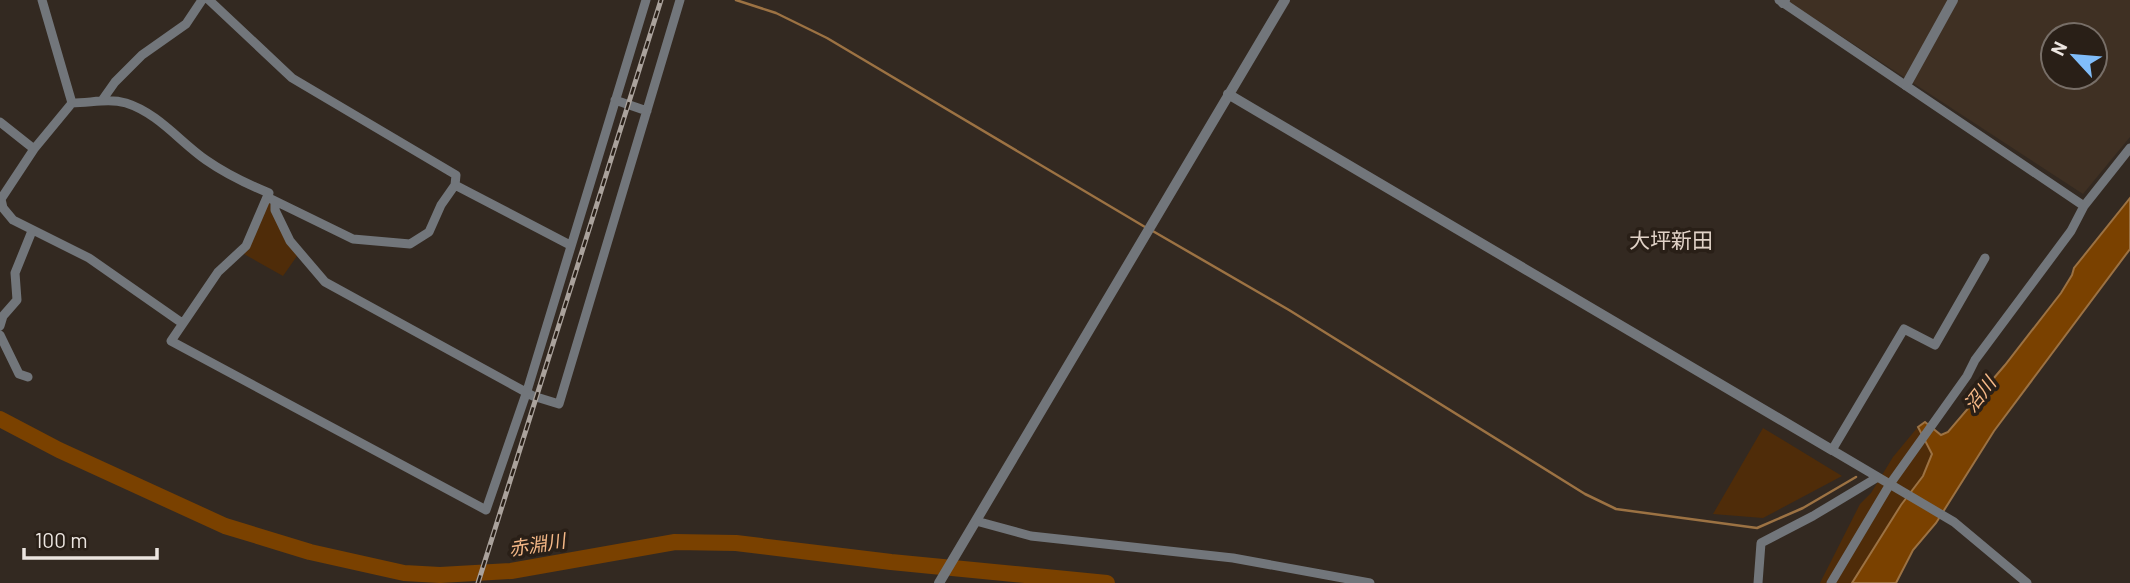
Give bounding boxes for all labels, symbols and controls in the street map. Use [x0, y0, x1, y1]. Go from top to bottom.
north arrow [2039, 21, 2109, 91]
text: N [2045, 38, 2071, 59]
district label: 大坪新田 [1629, 227, 1713, 252]
water label: 沼川 [1958, 370, 2001, 416]
scale bar [24, 516, 158, 560]
text: 100 m [35, 527, 88, 552]
water label: 赤淵川 [507, 528, 569, 560]

